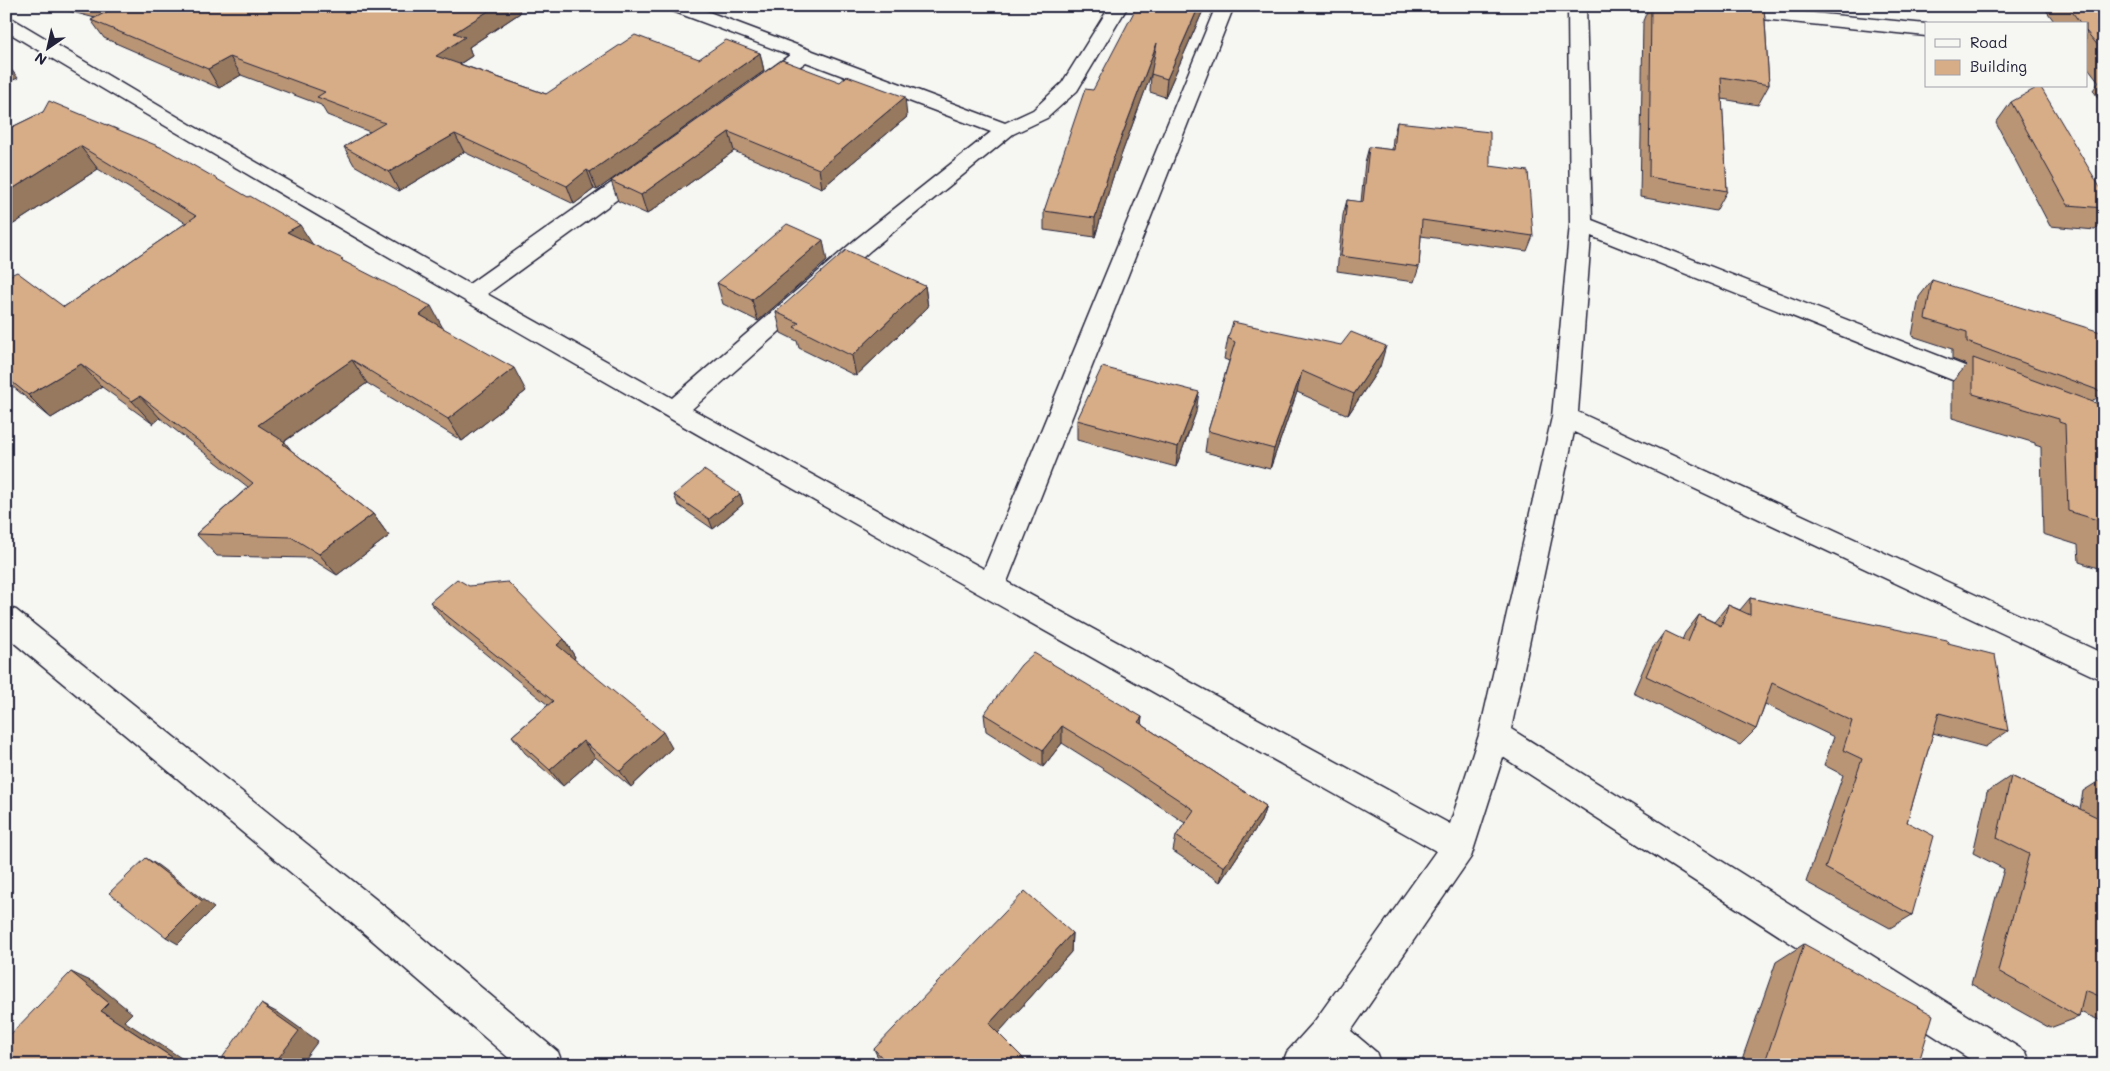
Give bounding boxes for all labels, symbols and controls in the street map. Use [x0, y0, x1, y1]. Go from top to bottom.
north arrow [22, 22, 72, 72]
legend [1925, 22, 2088, 88]
text: Road [1970, 32, 2007, 52]
text: N [31, 48, 50, 70]
text: Building [1970, 56, 2027, 76]

